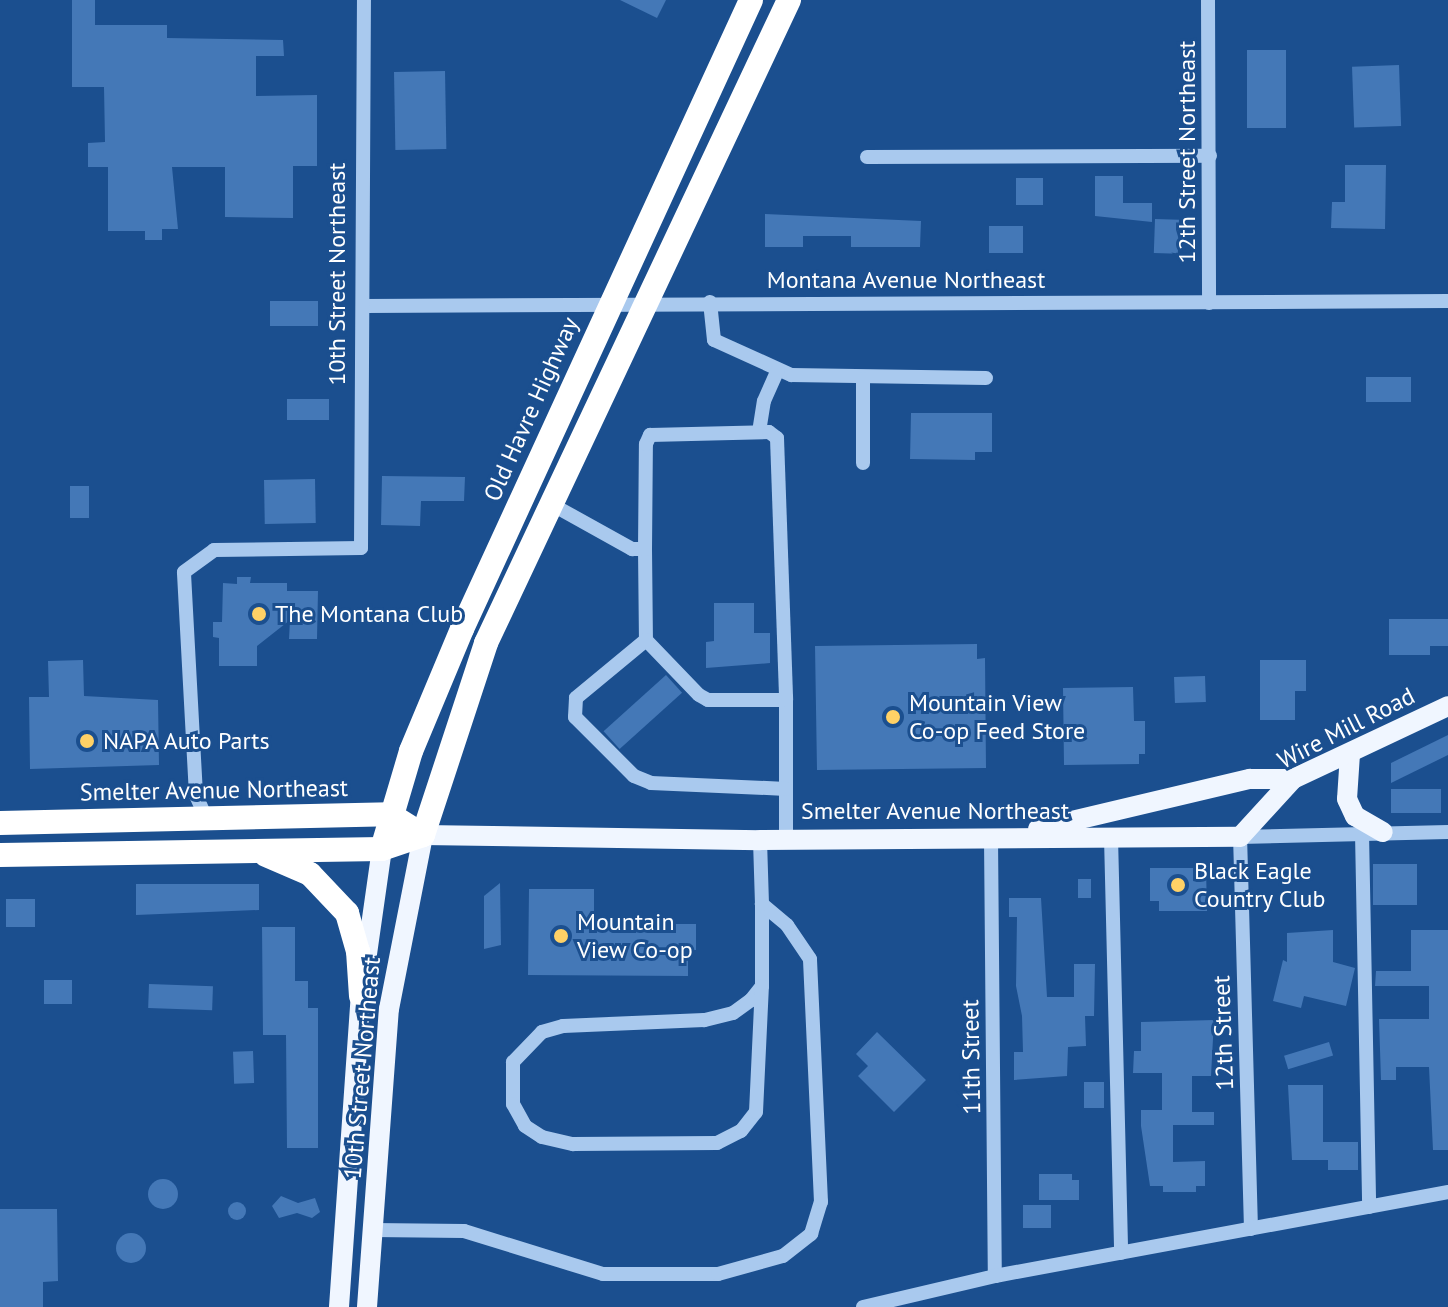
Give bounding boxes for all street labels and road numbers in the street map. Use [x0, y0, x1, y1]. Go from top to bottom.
street label: 12th Street Northeast [1173, 40, 1201, 264]
street label: 10th Street Northeast [323, 162, 351, 386]
street label: Montana Avenue Northeast [766, 266, 1046, 294]
street label: Old Havre Highway [477, 313, 585, 505]
street label: Wire Mill Road [1273, 681, 1419, 775]
street label: Smelter Avenue Northeast [79, 773, 349, 807]
street label: Smelter Avenue Northeast [801, 797, 1069, 825]
street label: 10th Street Northeast [338, 956, 386, 1180]
street label: 12th Street [1207, 975, 1239, 1091]
street label: 11th Street [956, 999, 986, 1115]

